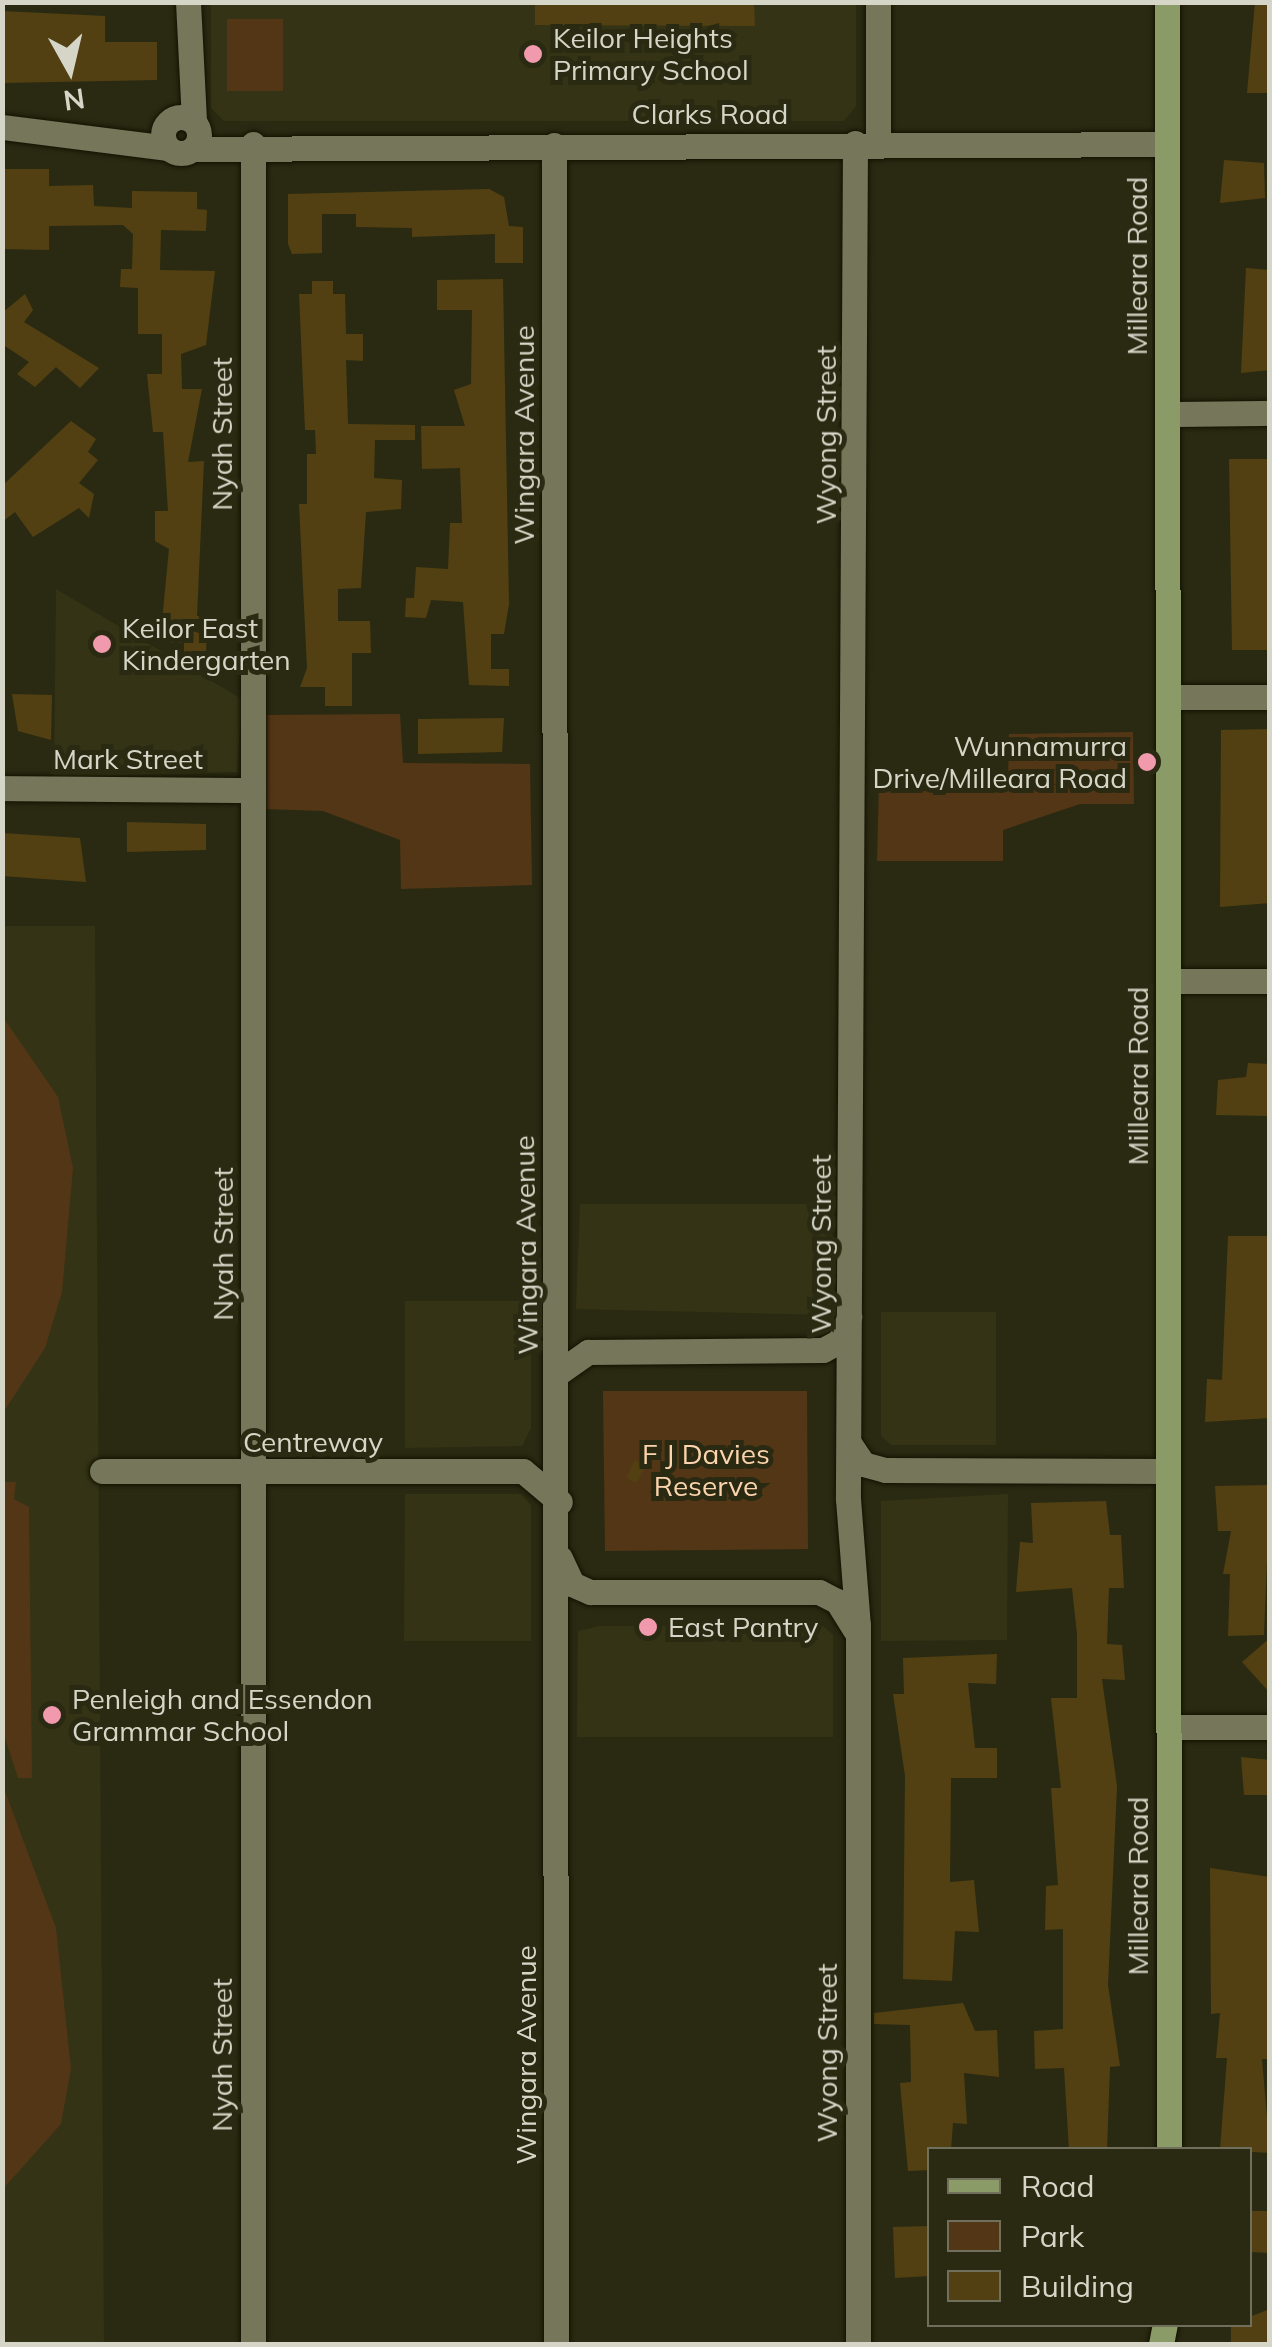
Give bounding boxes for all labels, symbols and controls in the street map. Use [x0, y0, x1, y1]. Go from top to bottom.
north arrow [20, 20, 120, 120]
place label: Keilor Heights Primary School [553, 21, 749, 87]
marker: Keilor Heights Primary School [522, 43, 544, 65]
text: N [61, 81, 87, 119]
street label: Clarks Road [632, 97, 788, 131]
street label: Milleara Road [1120, 177, 1154, 355]
street label: Wingara Avenue [507, 325, 541, 545]
street label: Wyong Street [809, 345, 843, 525]
street label: Nyah Street [205, 357, 239, 511]
place label: Keilor East Kindergarten [122, 611, 291, 677]
marker: Keilor East Kindergarten [91, 633, 113, 655]
place label: Wunnamurra Drive/Milleara Road [872, 729, 1127, 795]
street label: Mark Street [53, 742, 203, 776]
marker: Wunnamurra Drive/Milleara Road [1136, 751, 1158, 773]
street label: Milleara Road [1121, 987, 1155, 1165]
street label: Wingara Avenue [507, 1135, 545, 1355]
street label: Wyong Street [804, 1154, 838, 1334]
street label: Nyah Street [206, 1167, 240, 1321]
street label: Centreway [243, 1425, 383, 1459]
park label: F J Davies Reserve [642, 1437, 770, 1503]
place label: East Pantry [668, 1610, 818, 1644]
marker: East Pantry [637, 1616, 659, 1638]
place label: Penleigh and Essendon Grammar School [72, 1682, 373, 1748]
marker: Penleigh and Essendon Grammar School [41, 1704, 63, 1726]
street label: Milleara Road [1121, 1797, 1155, 1975]
street label: Wingara Avenue [509, 1945, 543, 2165]
street label: Wyong Street [810, 1963, 844, 2143]
street label: Nyah Street [205, 1978, 239, 2132]
legend [927, 2147, 1252, 2327]
text: Road [1021, 2167, 1095, 2205]
text: Park [1021, 2217, 1084, 2255]
text: Building [1021, 2267, 1134, 2305]

